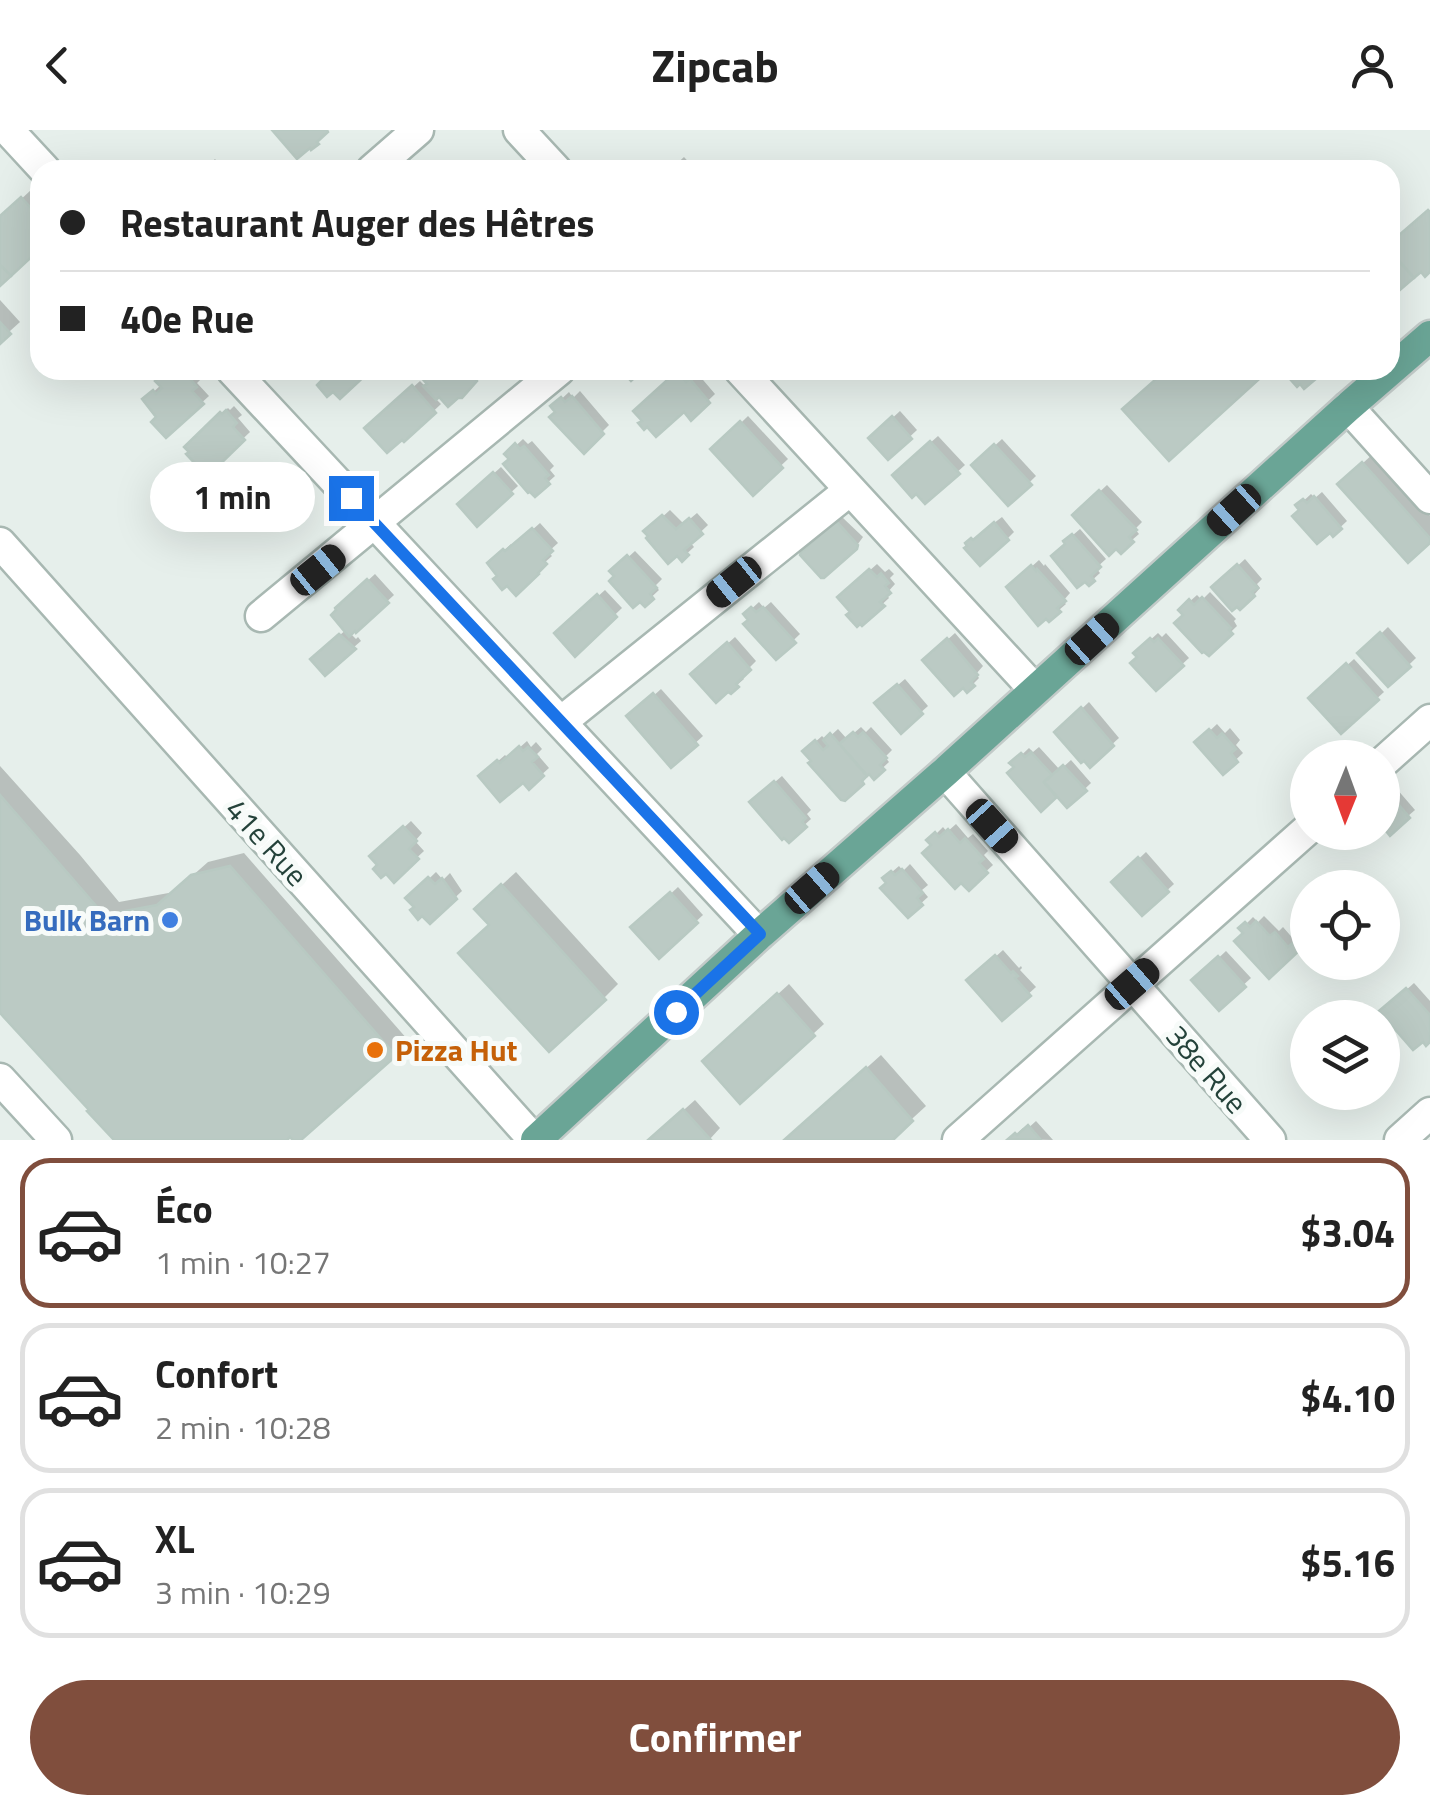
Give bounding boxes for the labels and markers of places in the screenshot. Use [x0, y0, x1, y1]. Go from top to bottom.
place label: Bulk Barn [24, 897, 150, 943]
marker: Bulk Barn [159, 909, 181, 931]
place label: Pizza Hut [395, 1027, 517, 1073]
marker: Pizza Hut [364, 1039, 386, 1061]

